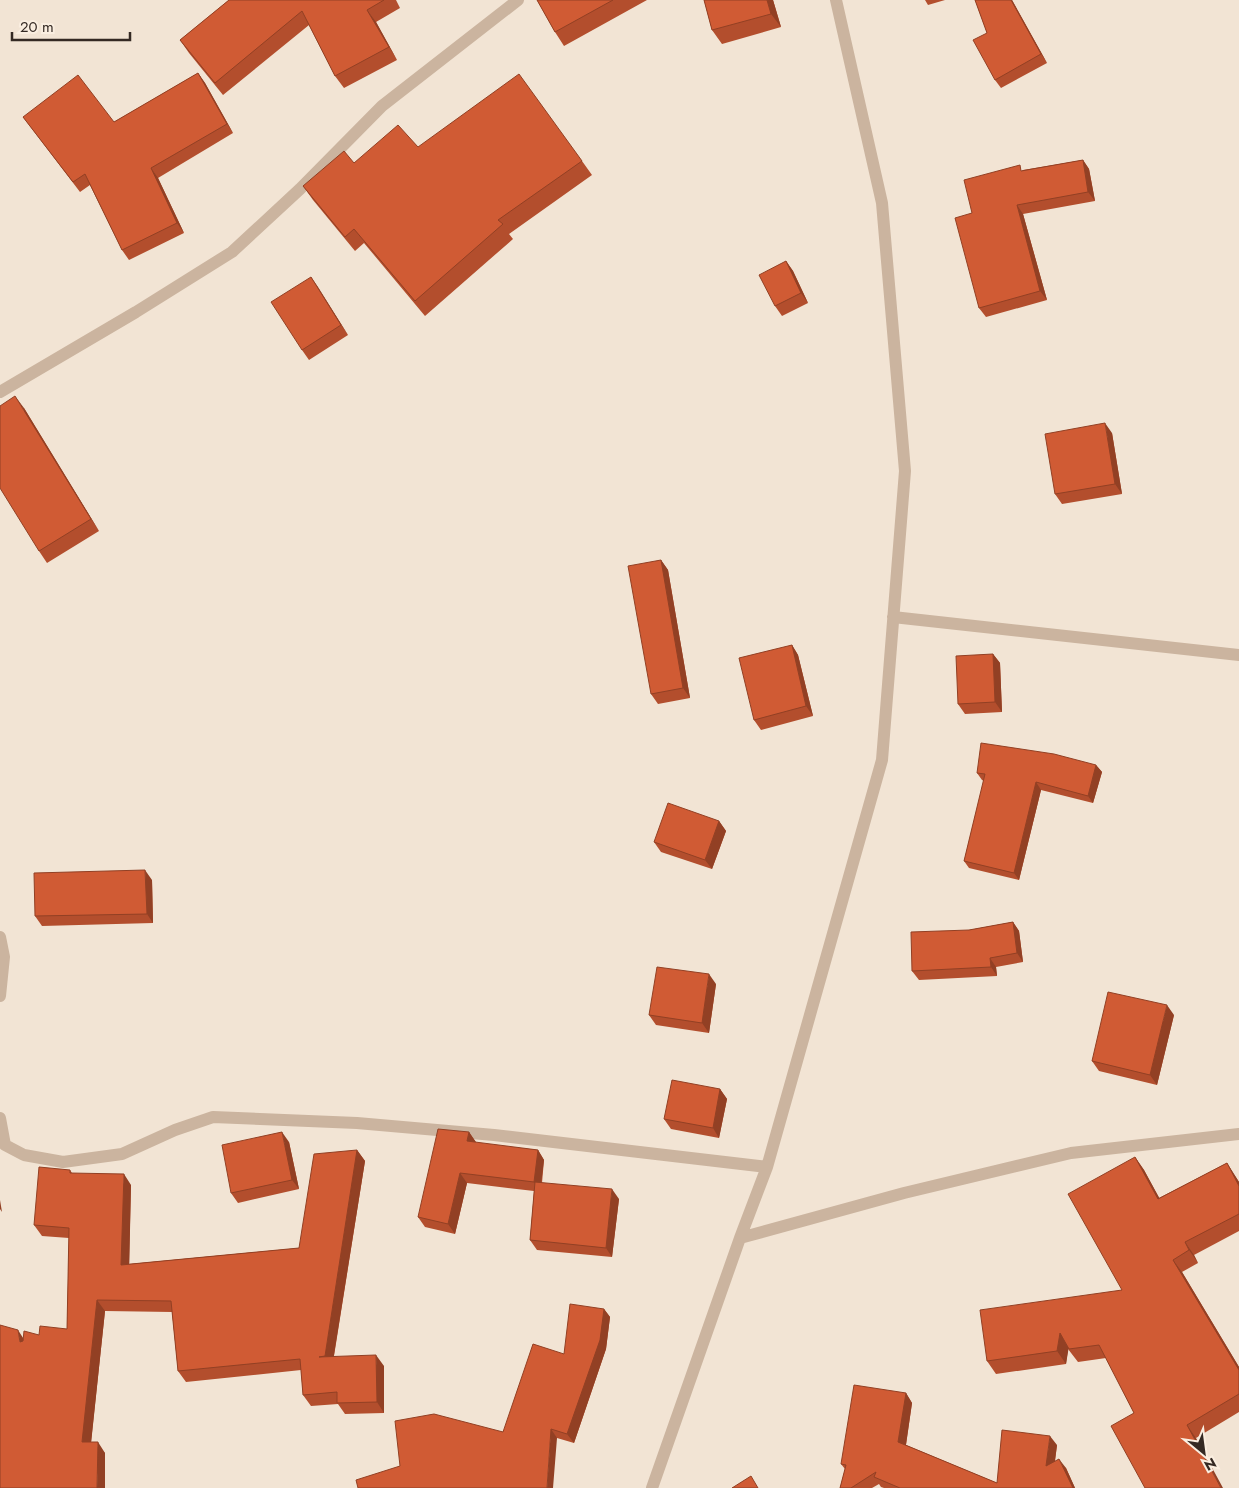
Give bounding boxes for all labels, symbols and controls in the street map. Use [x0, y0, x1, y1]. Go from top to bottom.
scale bar [12, 10, 130, 42]
text: 20 m [20, 16, 54, 38]
north arrow [1179, 1428, 1229, 1478]
text: N [1201, 1453, 1220, 1476]

